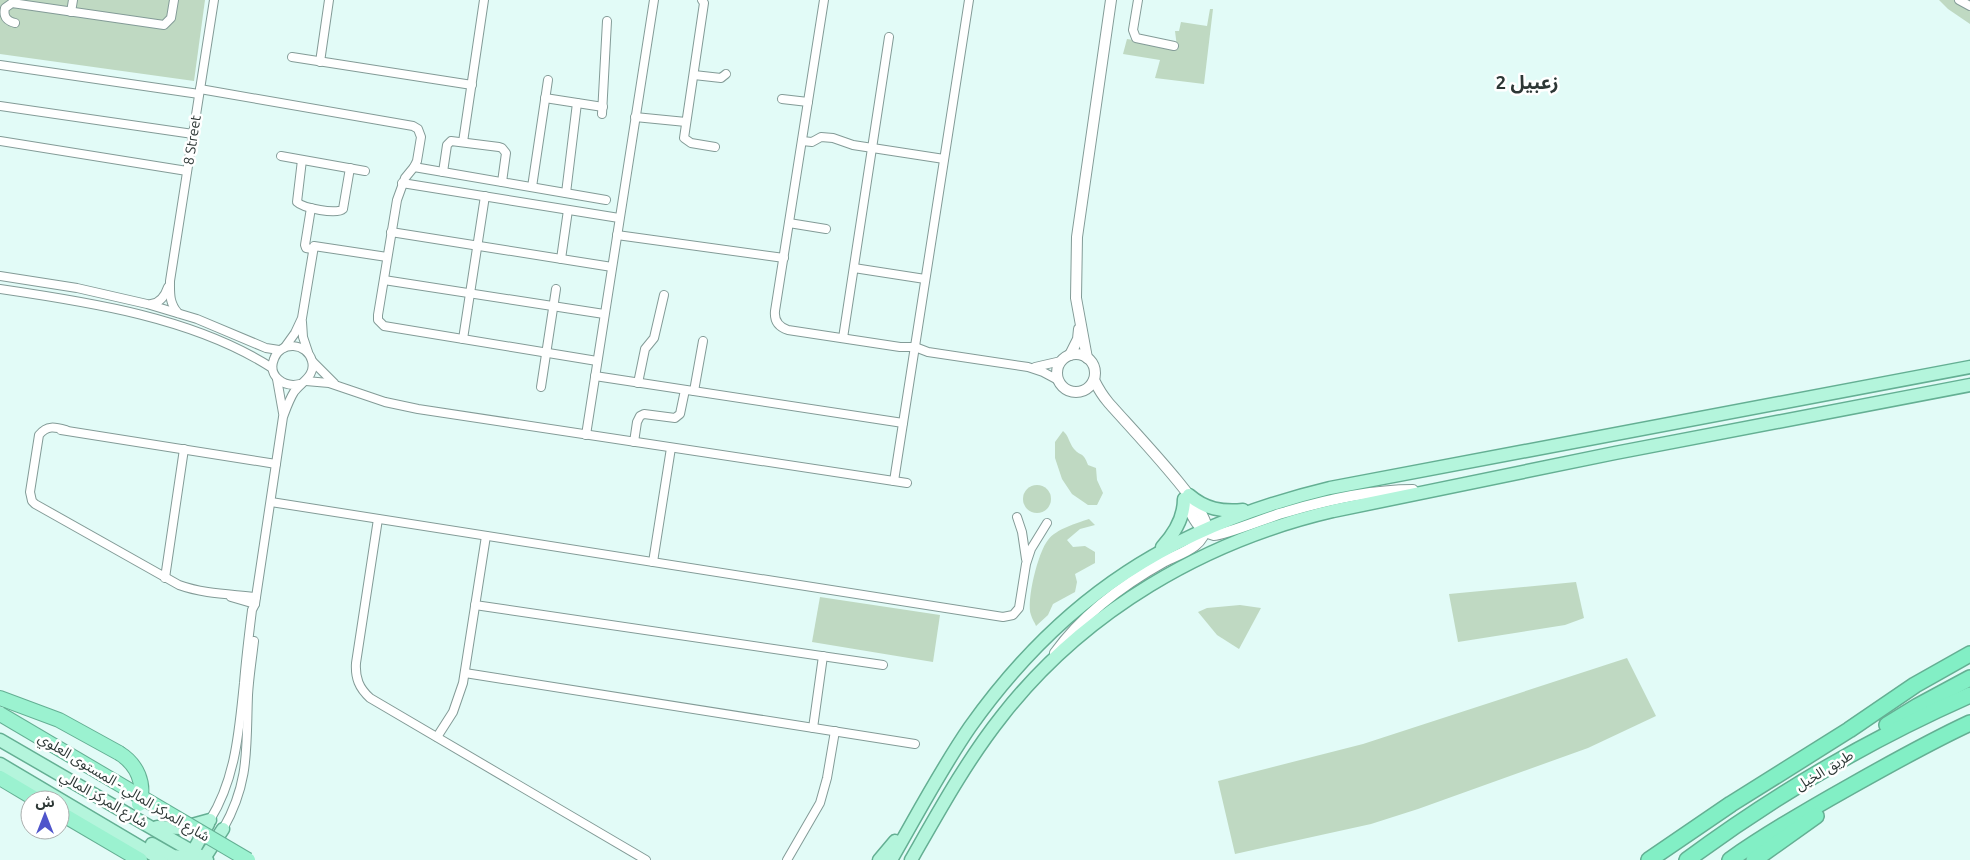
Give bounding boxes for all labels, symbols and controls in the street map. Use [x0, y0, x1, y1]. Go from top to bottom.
district label: زعبيل 2 [1495, 71, 1559, 94]
street label: 8 Street [180, 113, 204, 166]
street label: شارع المركز المالي - المستوى العلوي [35, 729, 213, 845]
street label: طريق الخيل [1792, 746, 1857, 795]
street label: شارع المركز المالي [57, 767, 151, 831]
north arrow [20, 790, 70, 840]

